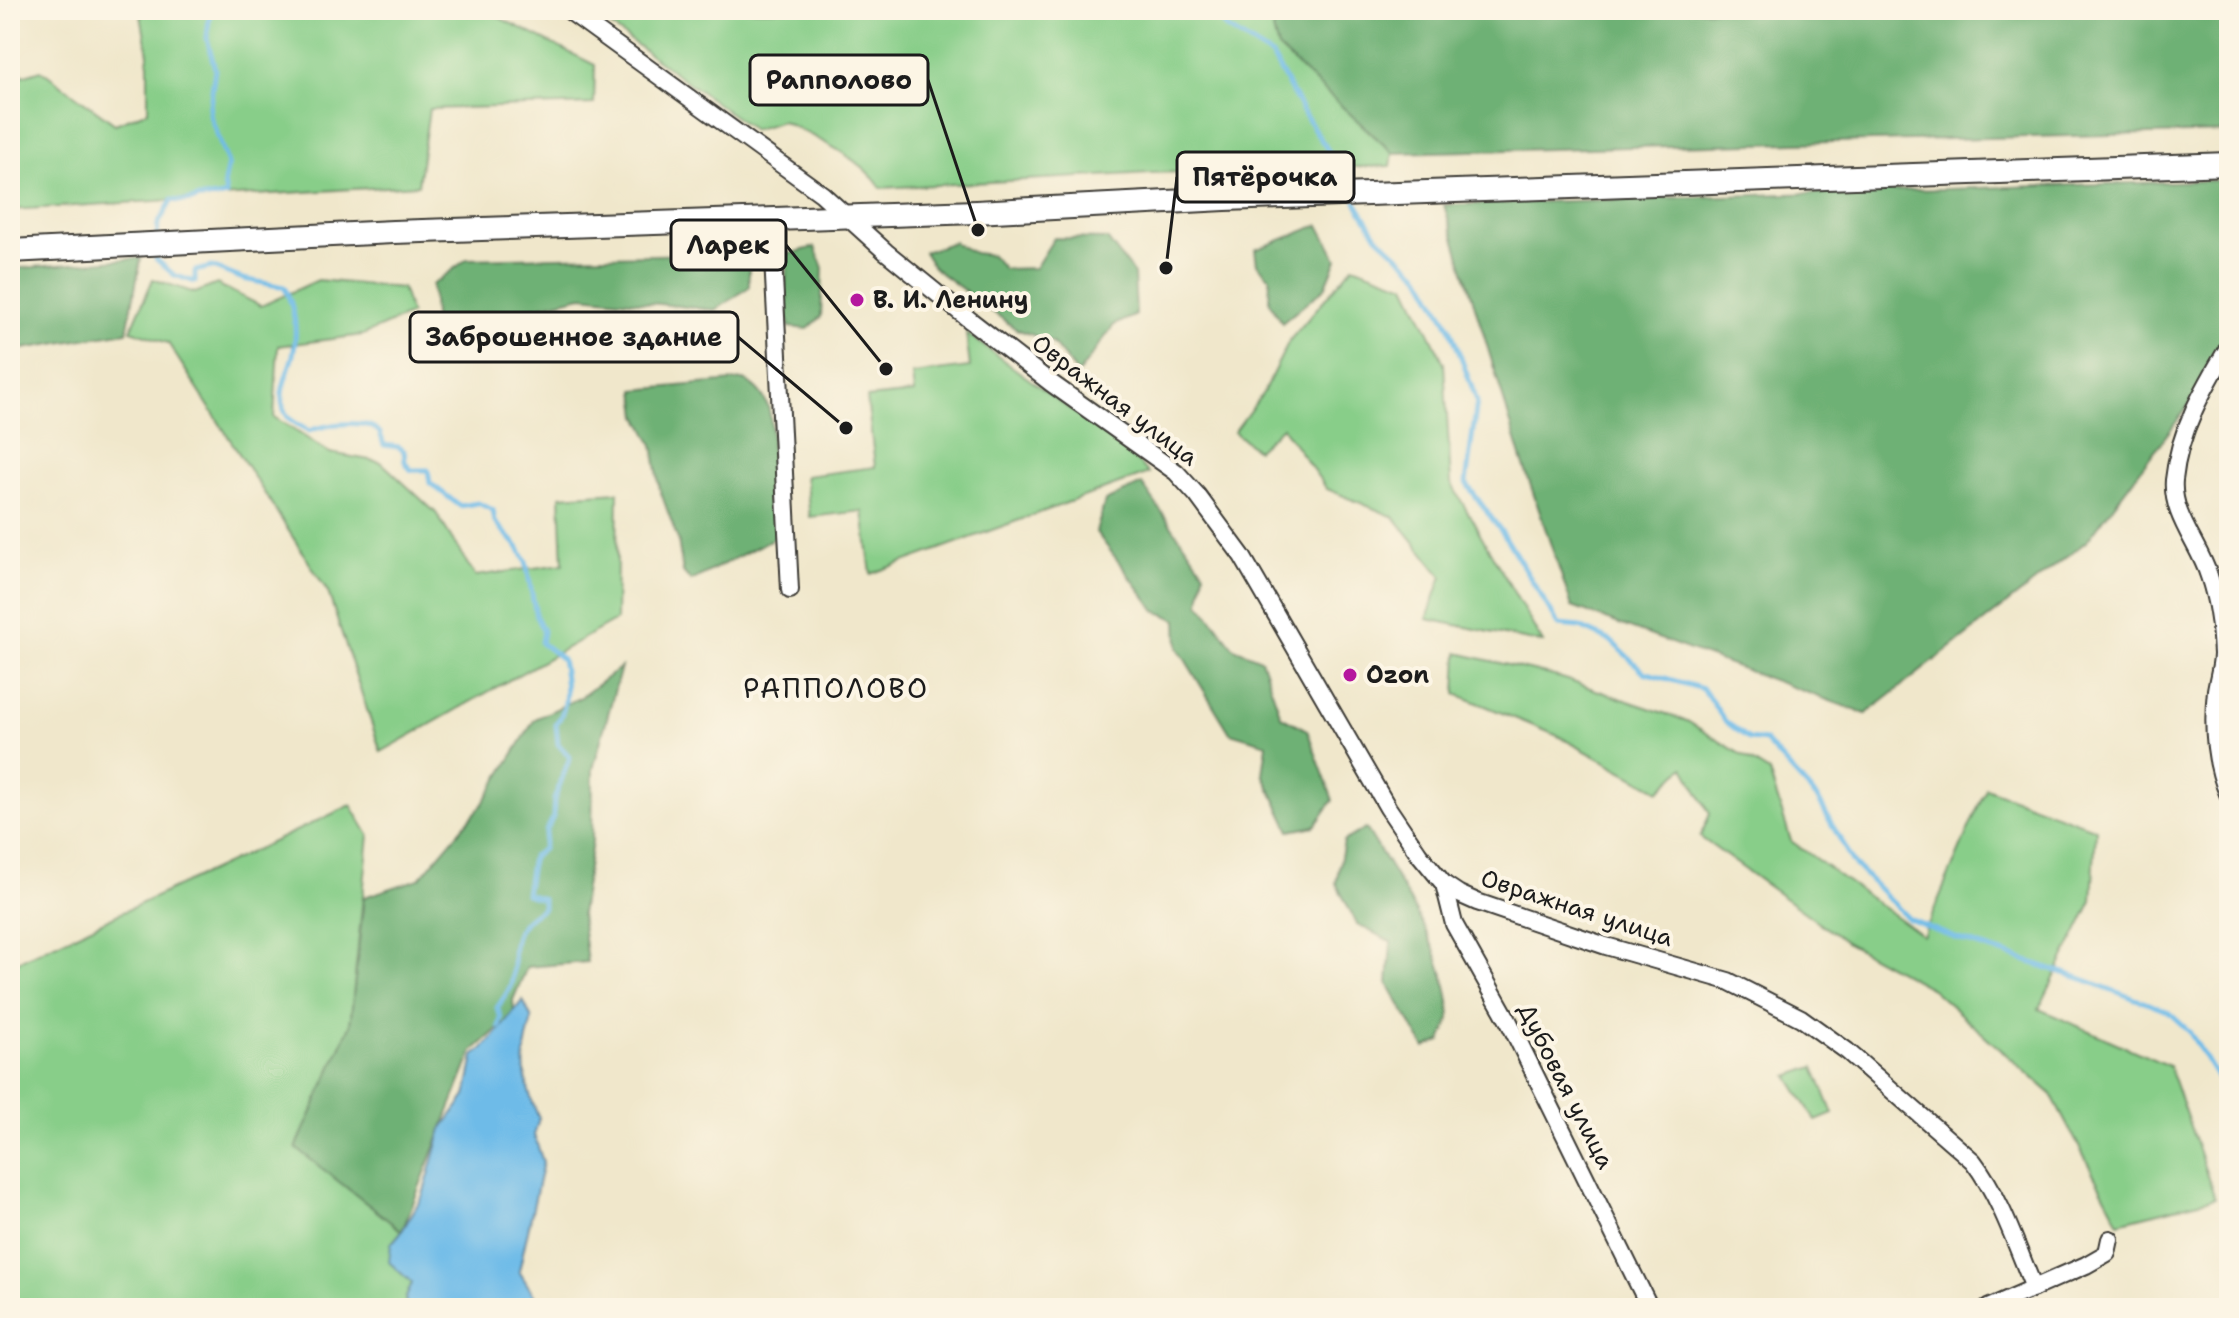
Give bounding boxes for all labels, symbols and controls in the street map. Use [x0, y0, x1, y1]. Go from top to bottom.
callout: Рапполово [750, 55, 928, 105]
text: Рапполово [766, 62, 912, 97]
callout: Пятёрочка [1177, 152, 1354, 202]
text: Пятёрочка [1192, 159, 1338, 194]
callout: Ларек [671, 220, 786, 270]
text: Ларек [686, 227, 770, 262]
place label: В. И. Ленину [873, 284, 1028, 316]
marker: В. И. Ленину [848, 291, 866, 309]
callout: Заброшенное здание [410, 312, 738, 362]
text: Заброшенное здание [426, 319, 722, 354]
street label: Овражная улица [1025, 327, 1205, 473]
place label: Ozon [1366, 659, 1429, 691]
marker: Ozon [1341, 666, 1359, 684]
district label: РАППОЛОВО [743, 669, 929, 707]
street label: Овражная улица [1477, 862, 1677, 954]
street label: Дубовая улица [1510, 998, 1622, 1174]

